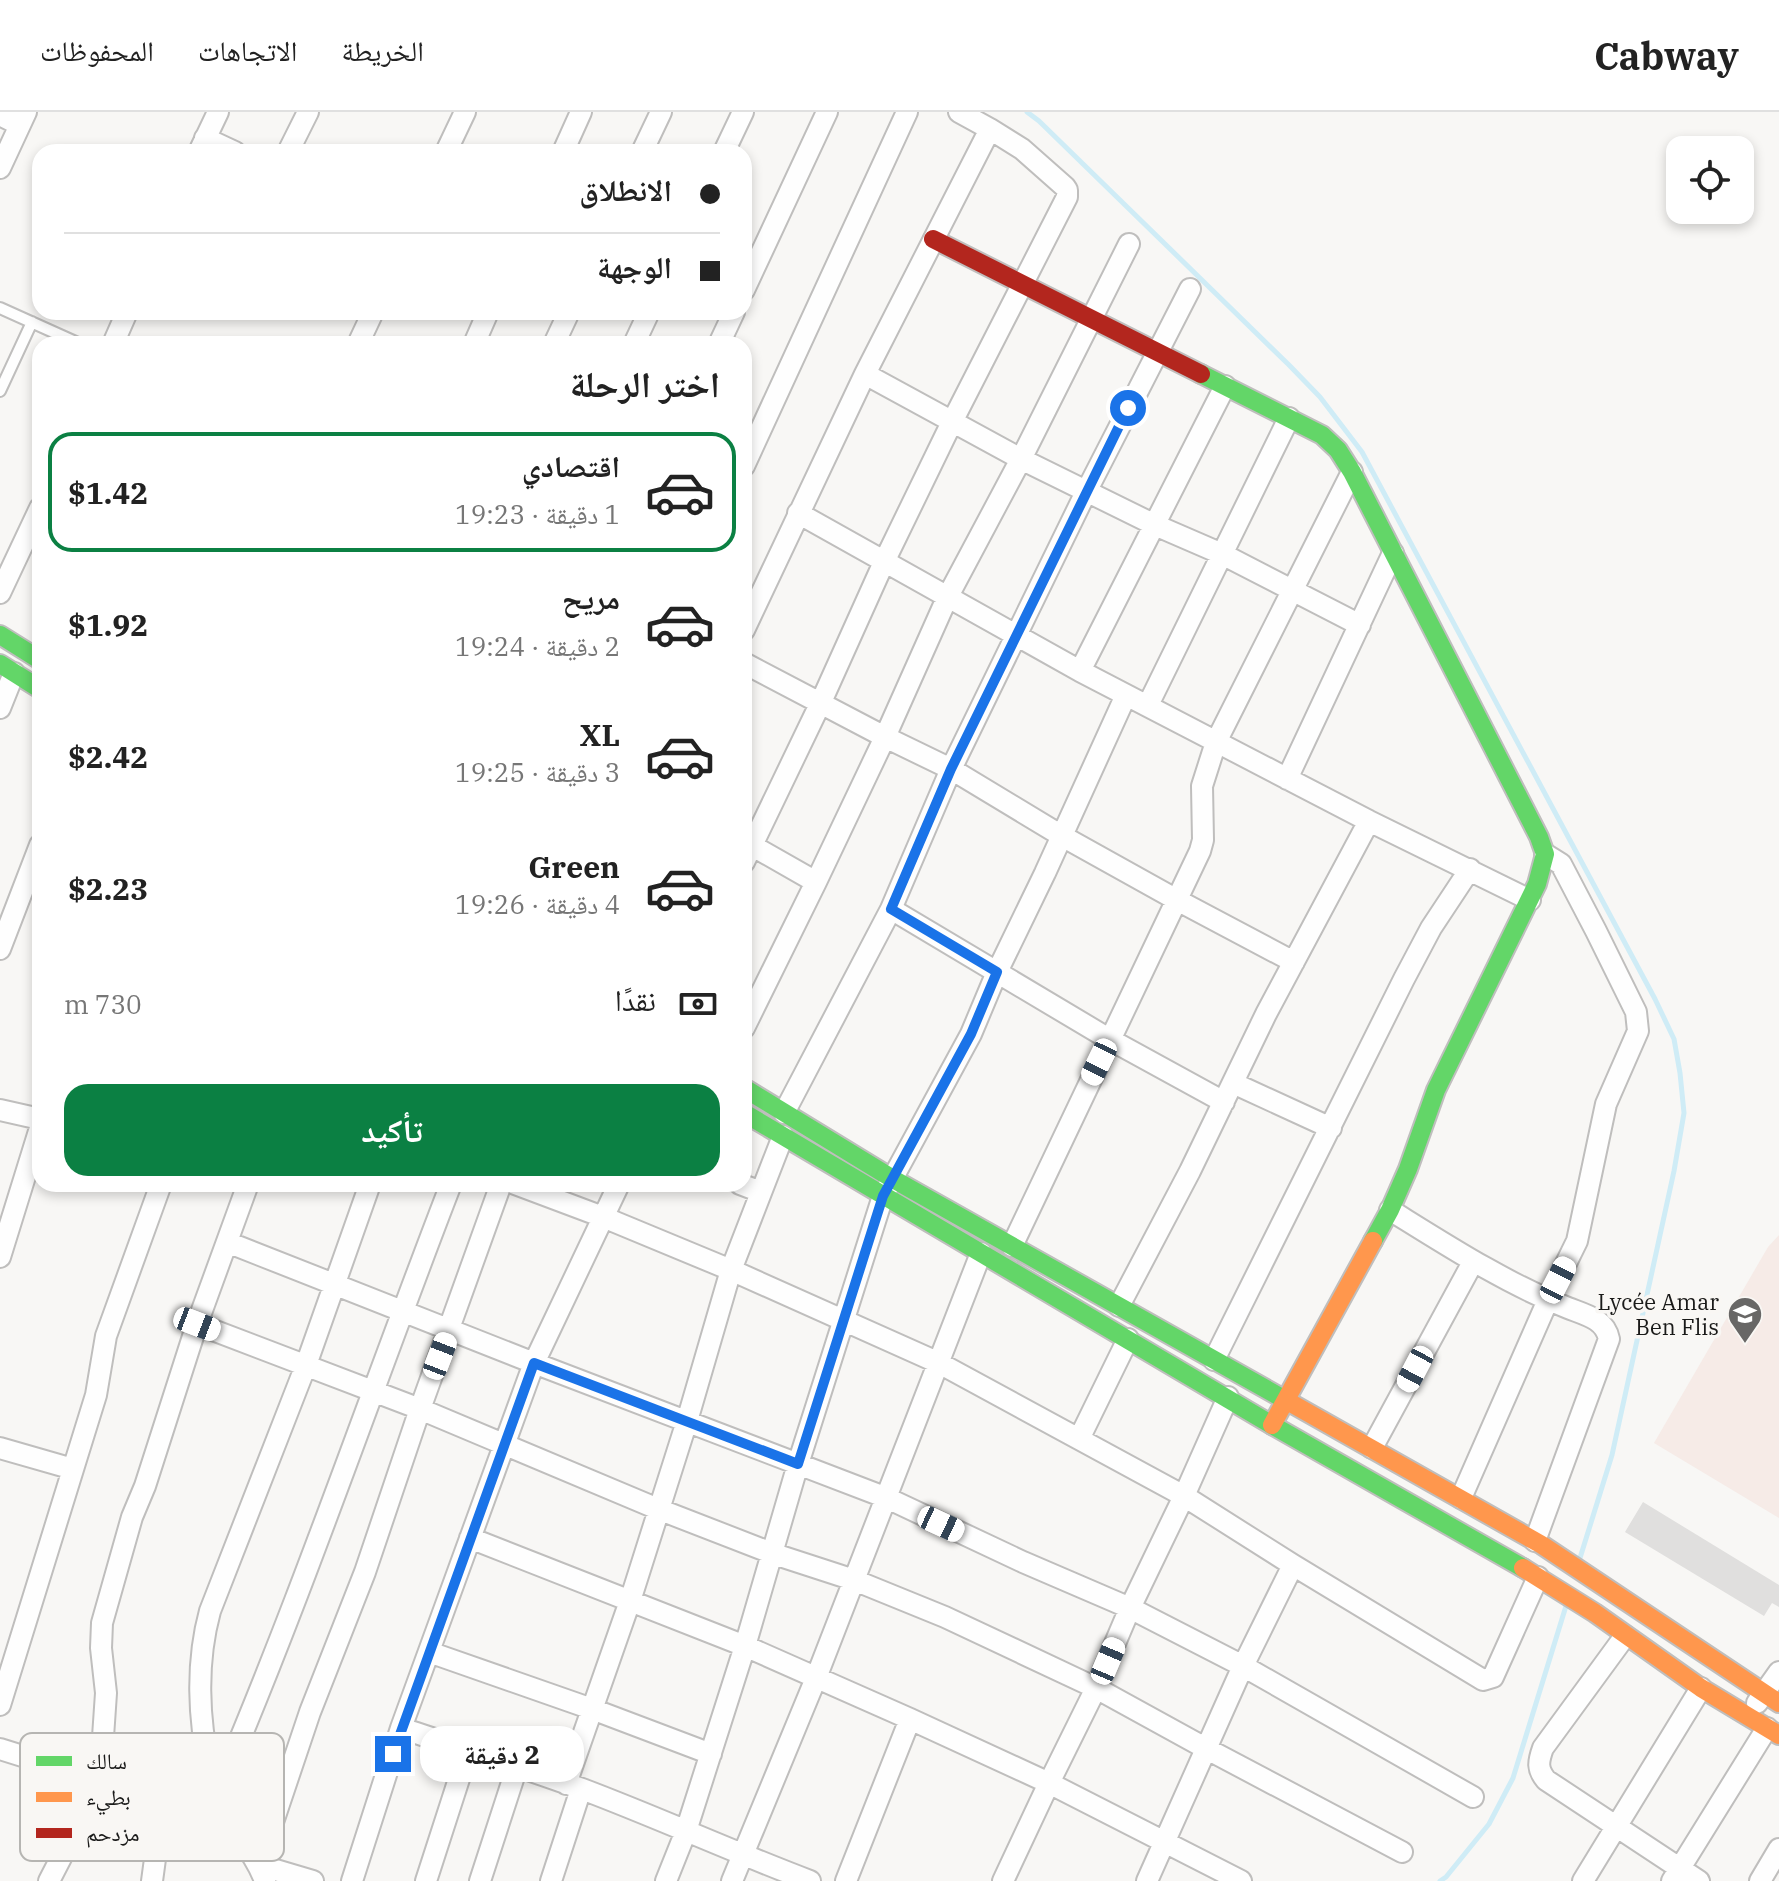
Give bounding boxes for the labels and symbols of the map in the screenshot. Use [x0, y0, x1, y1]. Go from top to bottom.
route start [1110, 390, 1146, 426]
car [1078, 1035, 1120, 1089]
car [1536, 1253, 1580, 1307]
place label: Lycée Amar Ben Flis [1597, 1287, 1719, 1341]
school or university icon: Lycée Amar Ben Flis [1726, 1295, 1764, 1345]
car [170, 1304, 224, 1344]
car [420, 1329, 460, 1383]
car [1393, 1342, 1437, 1396]
car [914, 1503, 968, 1545]
car [1088, 1634, 1128, 1688]
callout: 2 دقيقة [421, 1726, 585, 1782]
legend [20, 1733, 284, 1861]
route end [375, 1736, 411, 1772]
text: سالك [86, 1746, 127, 1775]
text: بطيء [86, 1782, 131, 1815]
text: مزدحم [86, 1818, 140, 1848]

